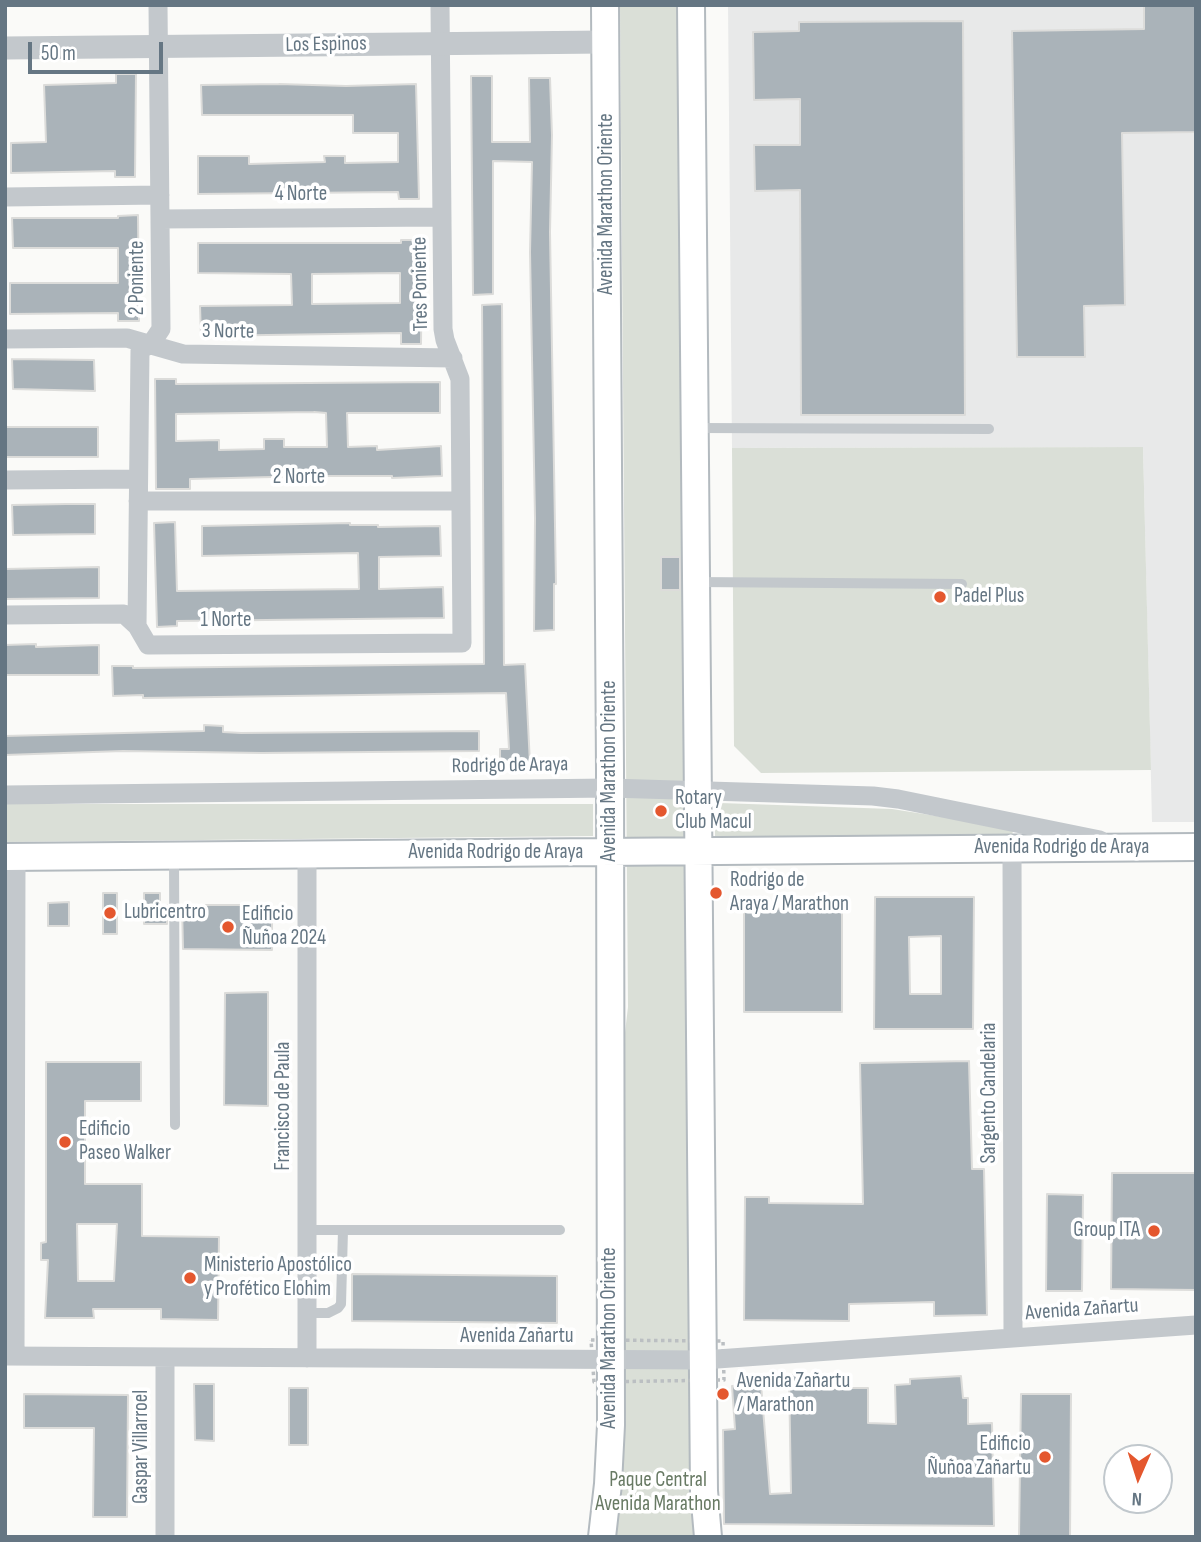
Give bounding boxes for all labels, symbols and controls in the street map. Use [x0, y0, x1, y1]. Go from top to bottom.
scale bar [32, 28, 166, 72]
street label: Los Espinos [285, 32, 367, 58]
text: 50 m [41, 41, 76, 66]
street label: Avenida Marathon Oriente [594, 113, 620, 295]
street label: 4 Norte [275, 182, 327, 208]
street label: Tres Poniente [408, 236, 434, 332]
street label: 2 Poniente [125, 241, 151, 315]
street label: 3 Norte [202, 319, 254, 345]
street label: 2 Norte [273, 465, 325, 491]
place label: Padel Plus [954, 584, 1024, 610]
marker: Padel Plus [932, 589, 948, 605]
street label: 1 Norte [200, 608, 252, 634]
street label: Avenida Marathon Oriente [597, 680, 623, 862]
street label: Rodrigo de Araya [451, 752, 569, 780]
place label: Rotary Club Macul [675, 786, 752, 836]
marker: Rotary Club Macul [653, 803, 669, 819]
street label: Avenida Rodrigo de Araya [975, 835, 1149, 861]
street label: Avenida Rodrigo de Araya [409, 840, 583, 866]
place label: Rodrigo de Araya / Marathon [730, 868, 849, 918]
marker: Rodrigo de Araya / Marathon [708, 885, 724, 901]
place label: Lubricentro [124, 900, 206, 926]
place label: Edificio Ñuñoa 2024 [242, 902, 326, 952]
marker: Lubricentro [102, 905, 118, 921]
marker: Edificio Ñuñoa 2024 [220, 919, 236, 935]
street label: Sargento Candelaria [977, 1023, 1003, 1163]
street label: Francisco de Paula [271, 1042, 297, 1170]
place label: Edificio Paseo Walker [79, 1117, 171, 1167]
marker: Edificio Paseo Walker [57, 1134, 73, 1150]
place label: Group ITA [1073, 1218, 1140, 1244]
marker: Group ITA [1146, 1223, 1162, 1239]
street label: Avenida Marathon Oriente [597, 1247, 623, 1429]
place label: Ministerio Apostólico y Profético Elohim [204, 1253, 352, 1303]
marker: Ministerio Apostólico y Profético Elohim [182, 1270, 198, 1286]
street label: Avenida Zañartu [1025, 1293, 1139, 1327]
street label: Avenida Zañartu [460, 1324, 574, 1350]
place label: Avenida Zañartu / Marathon [737, 1369, 850, 1419]
marker: Avenida Zañartu / Marathon [715, 1386, 731, 1402]
street label: Gaspar Villarroel [129, 1390, 155, 1504]
place label: Edificio Ñuñoa Zañartu [927, 1432, 1031, 1482]
north arrow [1103, 1444, 1173, 1514]
marker: Edificio Ñuñoa Zañartu [1037, 1449, 1053, 1465]
park label: Paque Central Avenida Marathon [595, 1468, 721, 1518]
text: N [1131, 1487, 1143, 1510]

